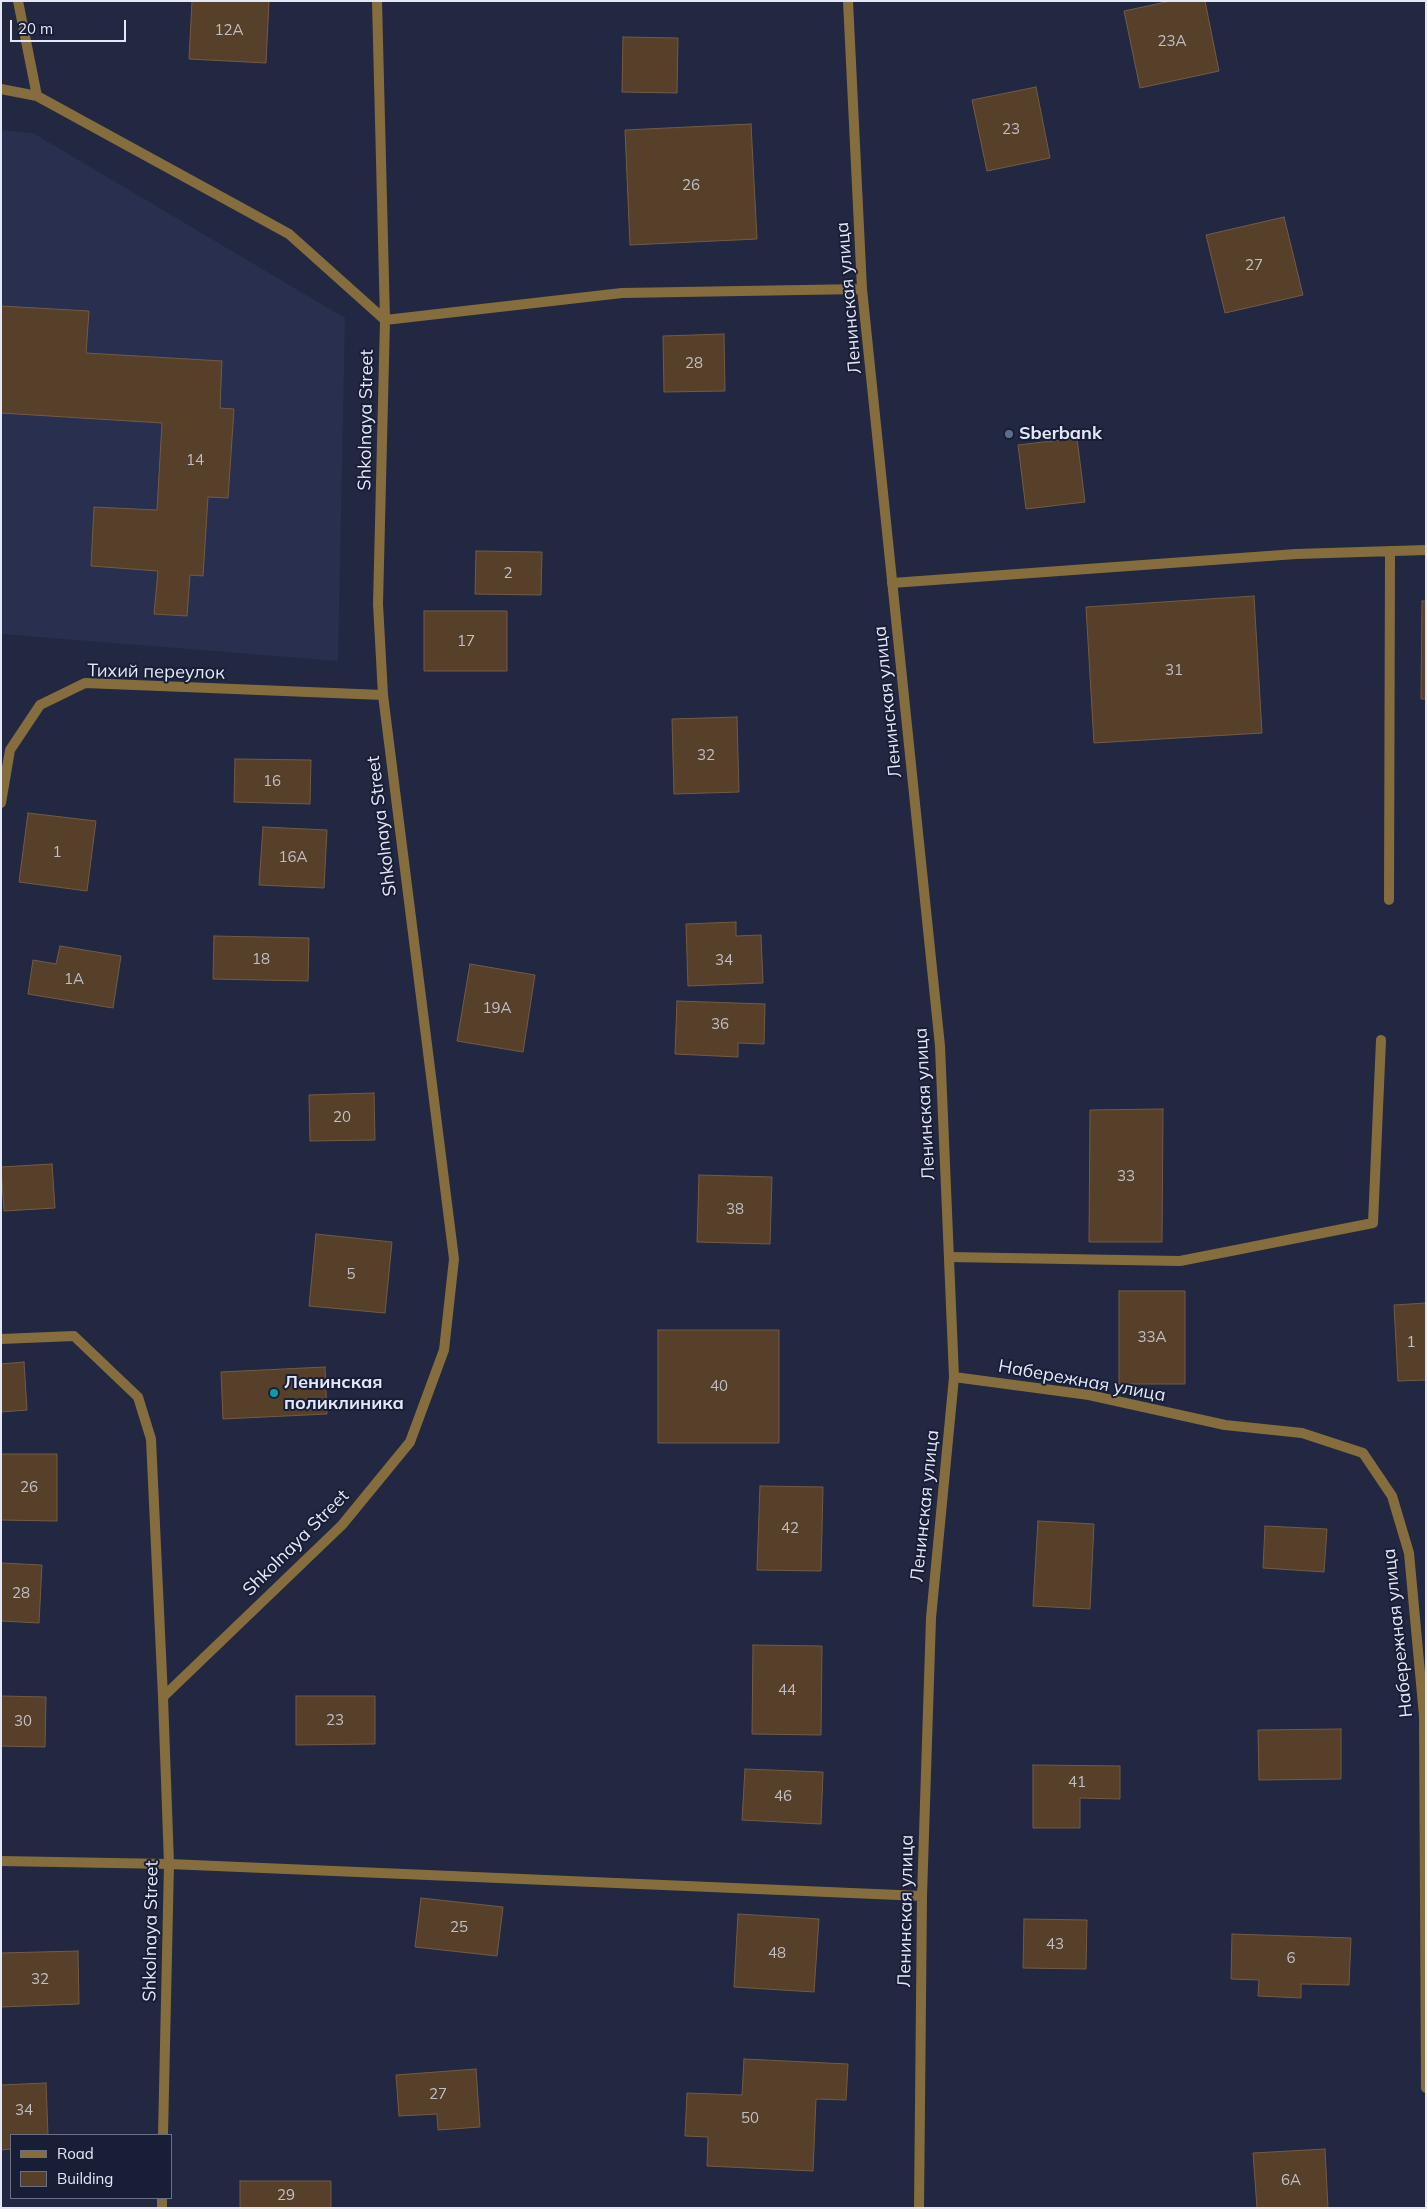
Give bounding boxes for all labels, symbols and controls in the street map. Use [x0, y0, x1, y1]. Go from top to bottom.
scale bar [12, 10, 129, 42]
text: 20 m [18, 19, 53, 38]
house number: 12А [214, 21, 244, 39]
house number: 23А [1157, 32, 1187, 50]
house number: 23 [1002, 120, 1020, 138]
house number: 26 [682, 176, 700, 194]
street label: Ленинская улица [832, 221, 866, 375]
house number: 27 [1245, 256, 1263, 274]
street label: Shkolnaya Street [354, 349, 378, 491]
house number: 28 [685, 354, 703, 372]
place label: Sberbank [1019, 423, 1102, 445]
marker: Sberbank [1003, 428, 1015, 440]
house number: 14 [186, 451, 204, 469]
house number: 2 [504, 564, 512, 582]
street label: Ленинская улица [869, 625, 907, 779]
house number: 17 [457, 632, 475, 650]
street label: Тихий переулок [87, 660, 225, 684]
house number: 31 [1165, 661, 1183, 679]
house number: 32 [697, 746, 715, 764]
street label: Shkolnaya Street [363, 755, 401, 897]
house number: 16 [263, 772, 281, 790]
house number: 1 [53, 843, 61, 861]
house number: 16А [278, 848, 308, 866]
house number: 18 [252, 950, 270, 968]
house number: 34 [715, 951, 733, 969]
house number: 1А [64, 970, 84, 988]
house number: 19А [482, 999, 512, 1017]
house number: 36 [711, 1015, 729, 1033]
street label: Ленинская улица [910, 1027, 940, 1181]
house number: 20 [333, 1108, 351, 1126]
house number: 33 [1117, 1167, 1135, 1185]
house number: 38 [726, 1200, 744, 1218]
house number: 5 [347, 1265, 355, 1283]
house number: 33А [1137, 1328, 1167, 1346]
house number: 1 [1407, 1333, 1415, 1351]
street label: Набережная улица [997, 1356, 1167, 1406]
place label: Ленинская поликлиника [284, 1372, 404, 1415]
house number: 40 [710, 1377, 728, 1395]
marker: Ленинская поликлиника [268, 1387, 280, 1399]
street label: Ленинская улица [906, 1429, 944, 1583]
house number: 26 [20, 1478, 38, 1496]
street label: Shkolnaya Street [238, 1485, 354, 1601]
house number: 42 [781, 1519, 799, 1537]
street label: Набережная улица [1378, 1548, 1418, 1718]
house number: 28 [12, 1584, 30, 1602]
house number: 44 [778, 1681, 796, 1699]
house number: 23 [326, 1711, 344, 1729]
house number: 30 [14, 1712, 32, 1730]
house number: 41 [1068, 1773, 1086, 1791]
house number: 46 [774, 1787, 792, 1805]
street label: Ленинская улица [894, 1834, 918, 1988]
street label: Shkolnaya Street [139, 1860, 163, 2002]
house number: 25 [450, 1918, 468, 1936]
house number: 43 [1046, 1935, 1064, 1953]
house number: 48 [768, 1944, 786, 1962]
house number: 6 [1287, 1949, 1295, 1967]
house number: 32 [31, 1970, 49, 1988]
house number: 27 [429, 2085, 447, 2103]
house number: 34 [15, 2101, 33, 2119]
house number: 50 [741, 2109, 759, 2127]
legend [10, 2134, 172, 2199]
text: Road [57, 2144, 94, 2163]
text: Building [57, 2169, 113, 2188]
house number: 6А [1281, 2171, 1301, 2189]
house number: 29 [277, 2186, 295, 2204]

